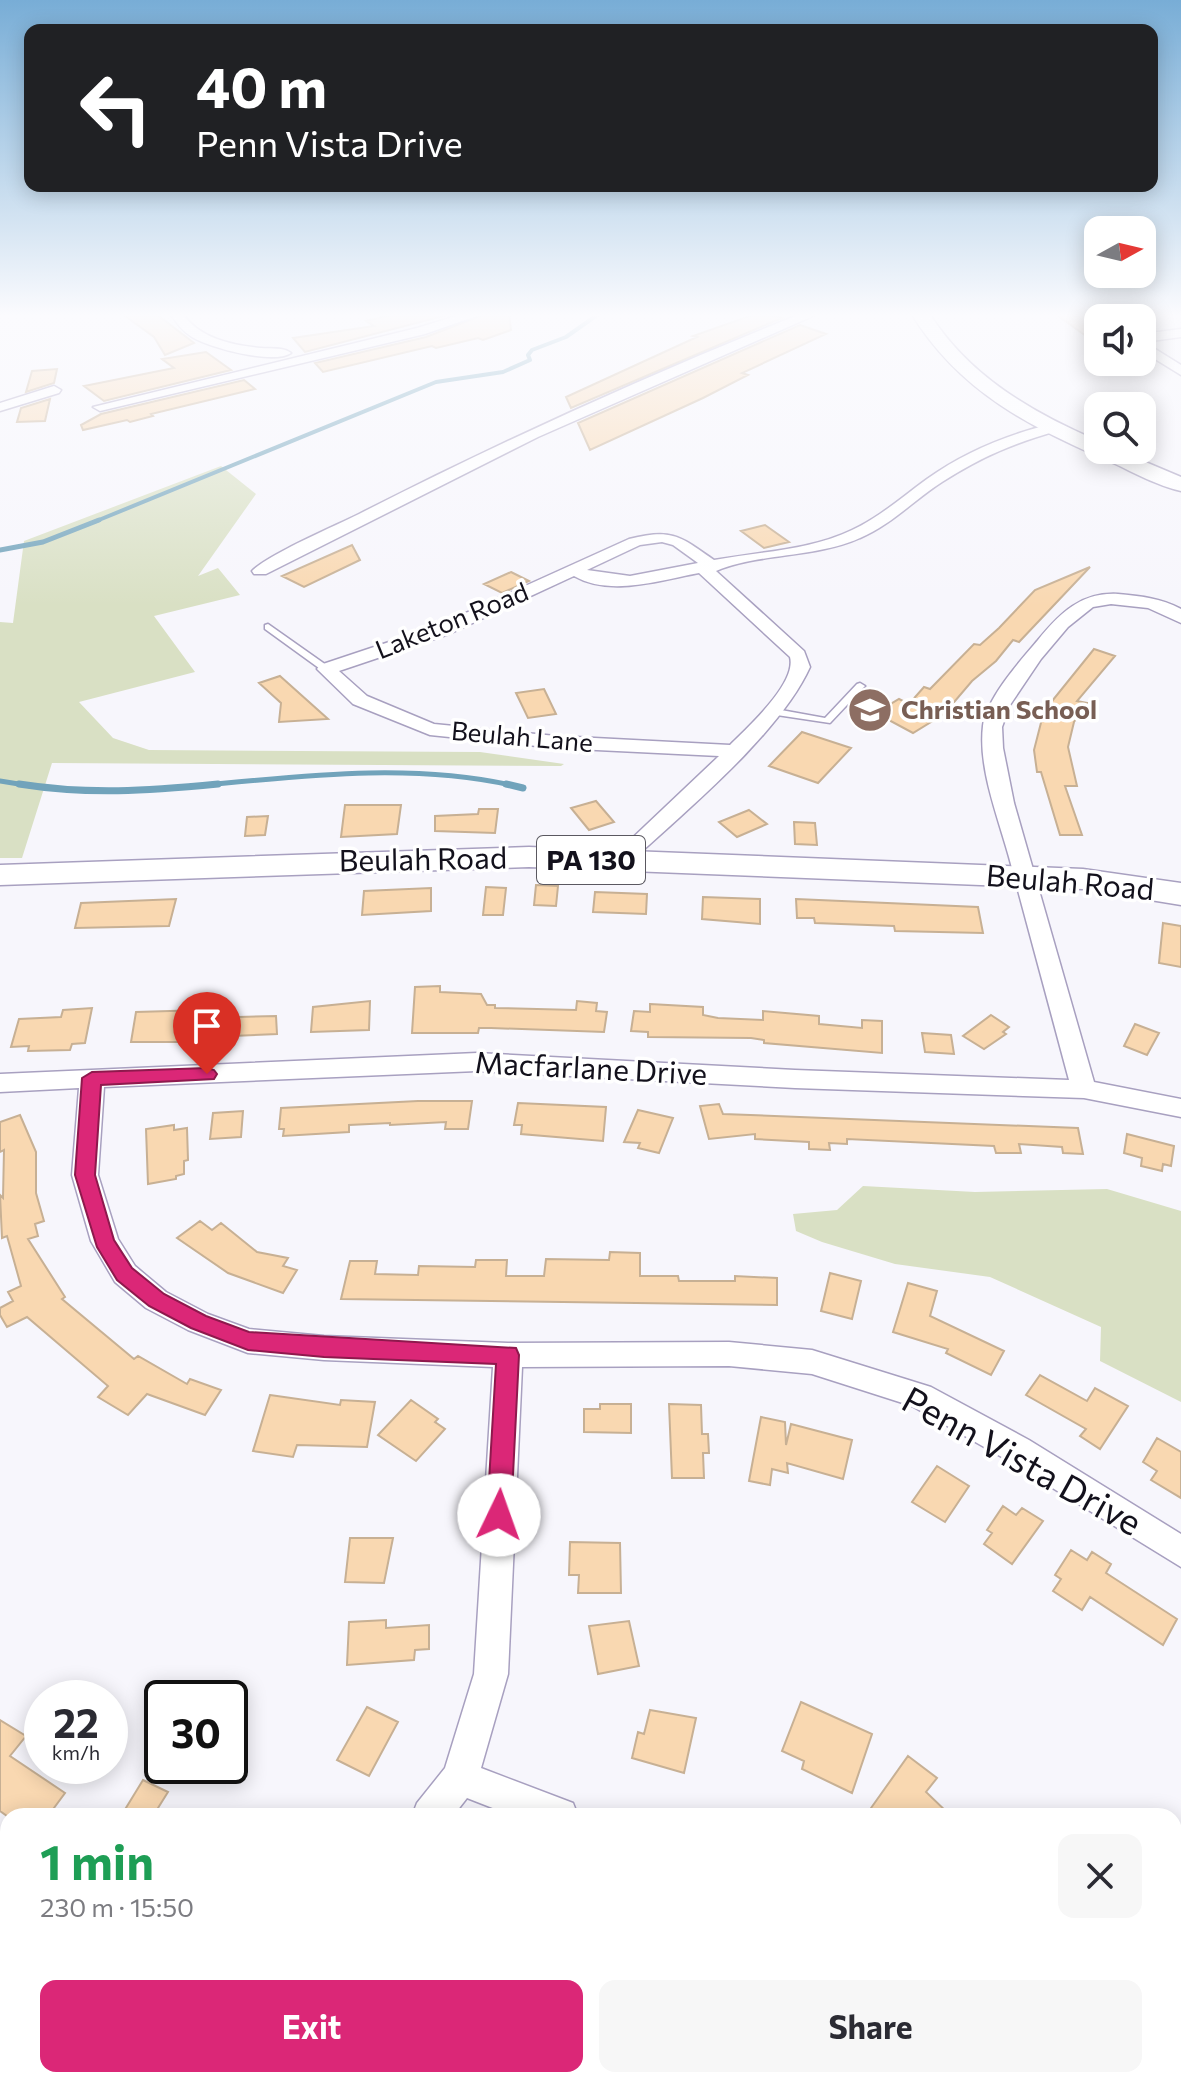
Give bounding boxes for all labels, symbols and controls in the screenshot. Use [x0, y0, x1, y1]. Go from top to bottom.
text: 40 m [196, 51, 327, 120]
icon: left [64, 56, 168, 160]
text: Penn Vista Drive [196, 120, 463, 164]
north arrow [1084, 216, 1156, 288]
map controls [1084, 216, 1156, 464]
button: sound [1084, 304, 1156, 376]
button: search [1084, 392, 1156, 464]
street label: Laketon Road [370, 575, 532, 664]
school or university icon: Christian School [846, 686, 894, 734]
place label: Christian School [901, 693, 1097, 724]
street label: Beulah Lane [450, 714, 594, 757]
road number: PA 130 [537, 836, 645, 884]
street label: Beulah Road [339, 838, 507, 877]
street label: Beulah Road [985, 855, 1156, 906]
pin [173, 992, 241, 1074]
icon: arrive [185, 1004, 229, 1048]
street label: Macfarlane Drive [474, 1042, 708, 1091]
street label: Penn Vista Drive [896, 1375, 1150, 1543]
position arrow [457, 1473, 541, 1557]
speed limit sign: 30 [144, 1680, 248, 1784]
text: 22 [53, 1697, 99, 1746]
text: km/h [52, 1740, 100, 1764]
text: 1 min [40, 1831, 154, 1890]
button: close [1058, 1834, 1142, 1918]
text: 230 m · 15:50 [40, 1891, 194, 1922]
button: Exit [40, 1980, 583, 2072]
button: Share [599, 1980, 1142, 2072]

